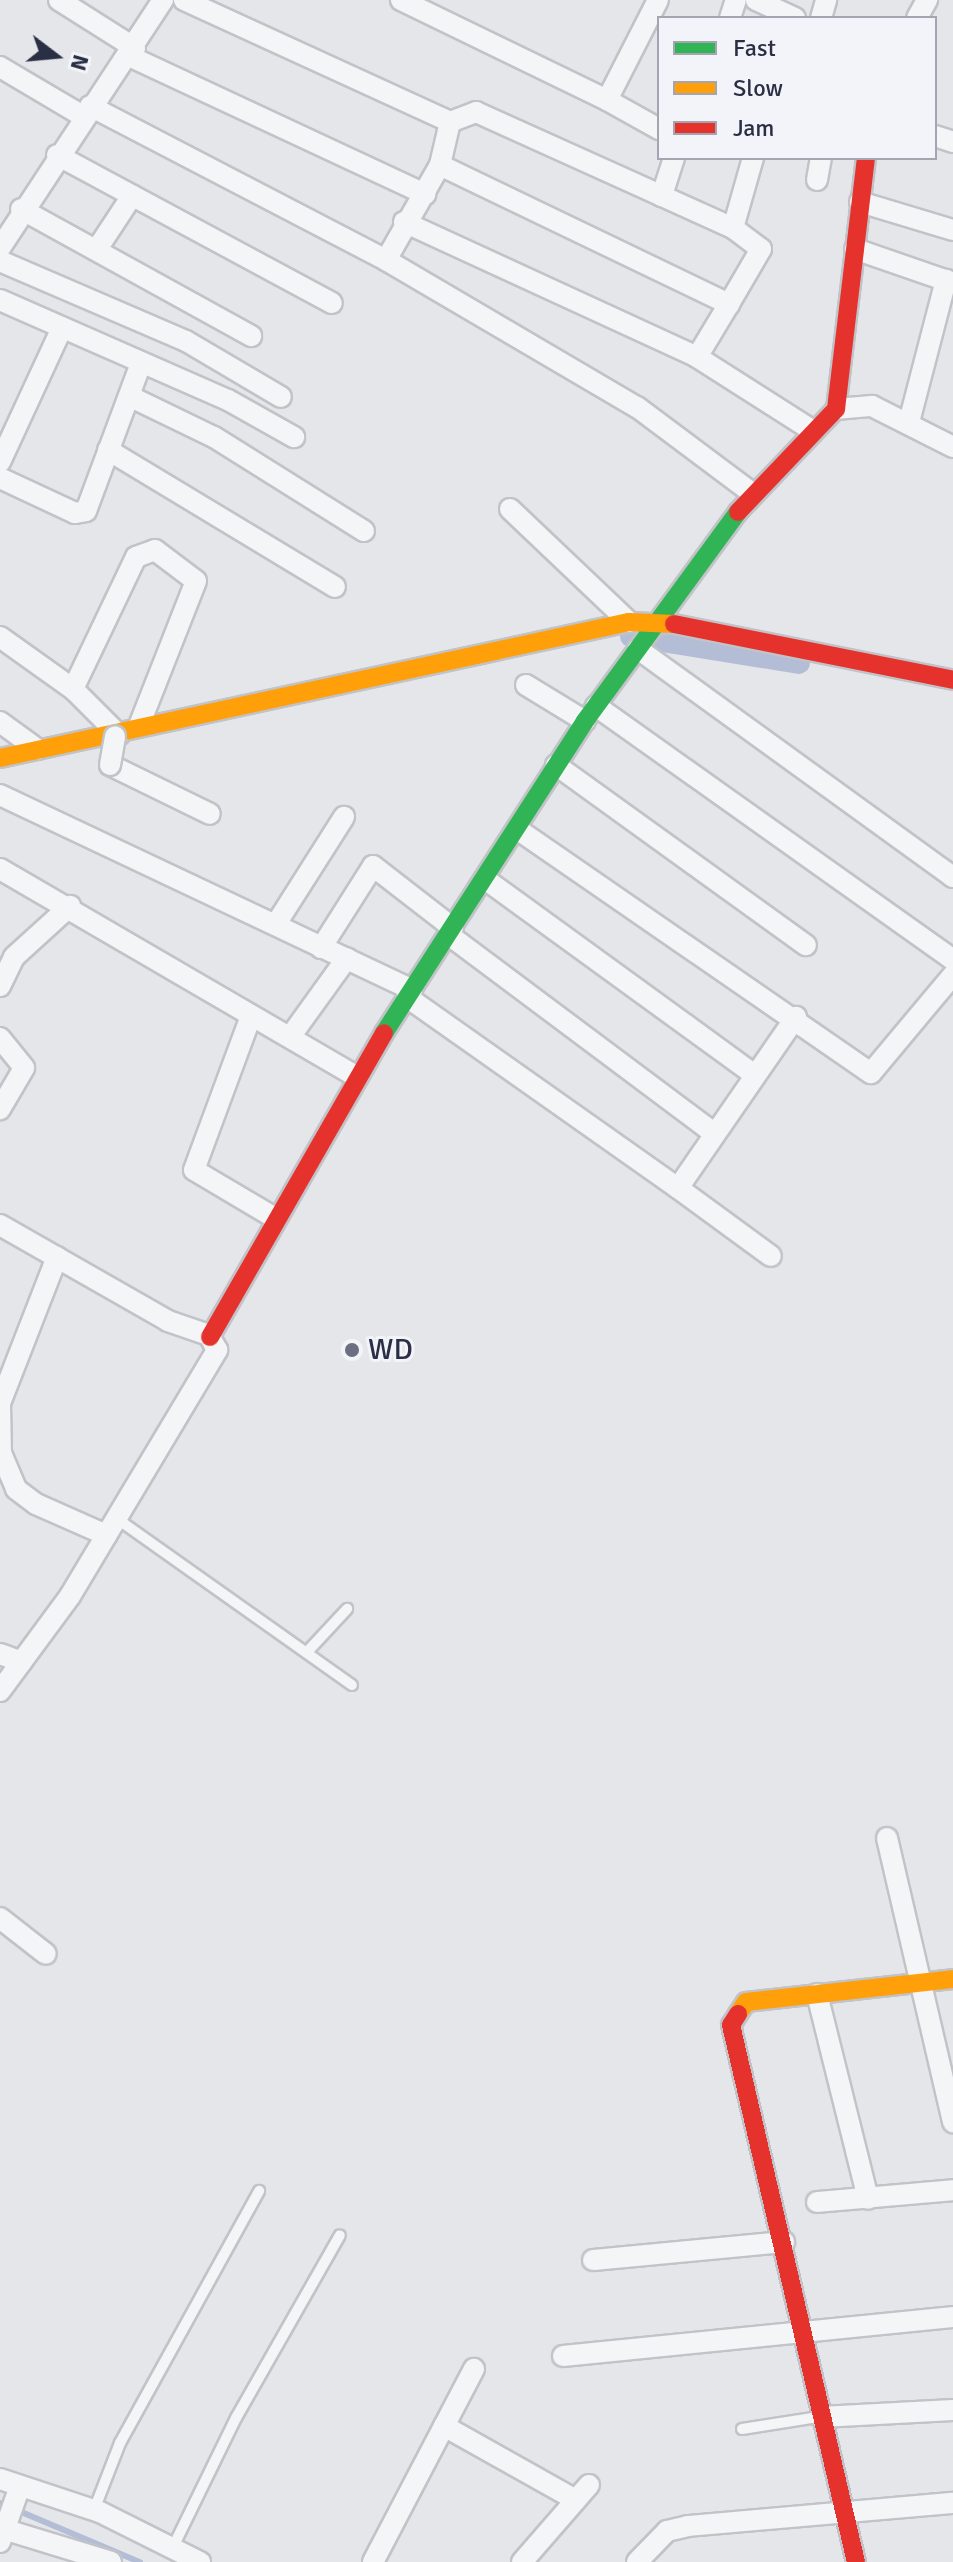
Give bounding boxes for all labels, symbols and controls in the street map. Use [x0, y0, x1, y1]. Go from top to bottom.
north arrow [16, 16, 96, 96]
legend [657, 16, 937, 160]
text: Fast [733, 33, 776, 63]
text: N [64, 52, 95, 74]
text: Slow [733, 73, 783, 103]
text: Jam [733, 113, 774, 143]
place label: WD [368, 1332, 413, 1368]
marker: WD [343, 1341, 361, 1359]

